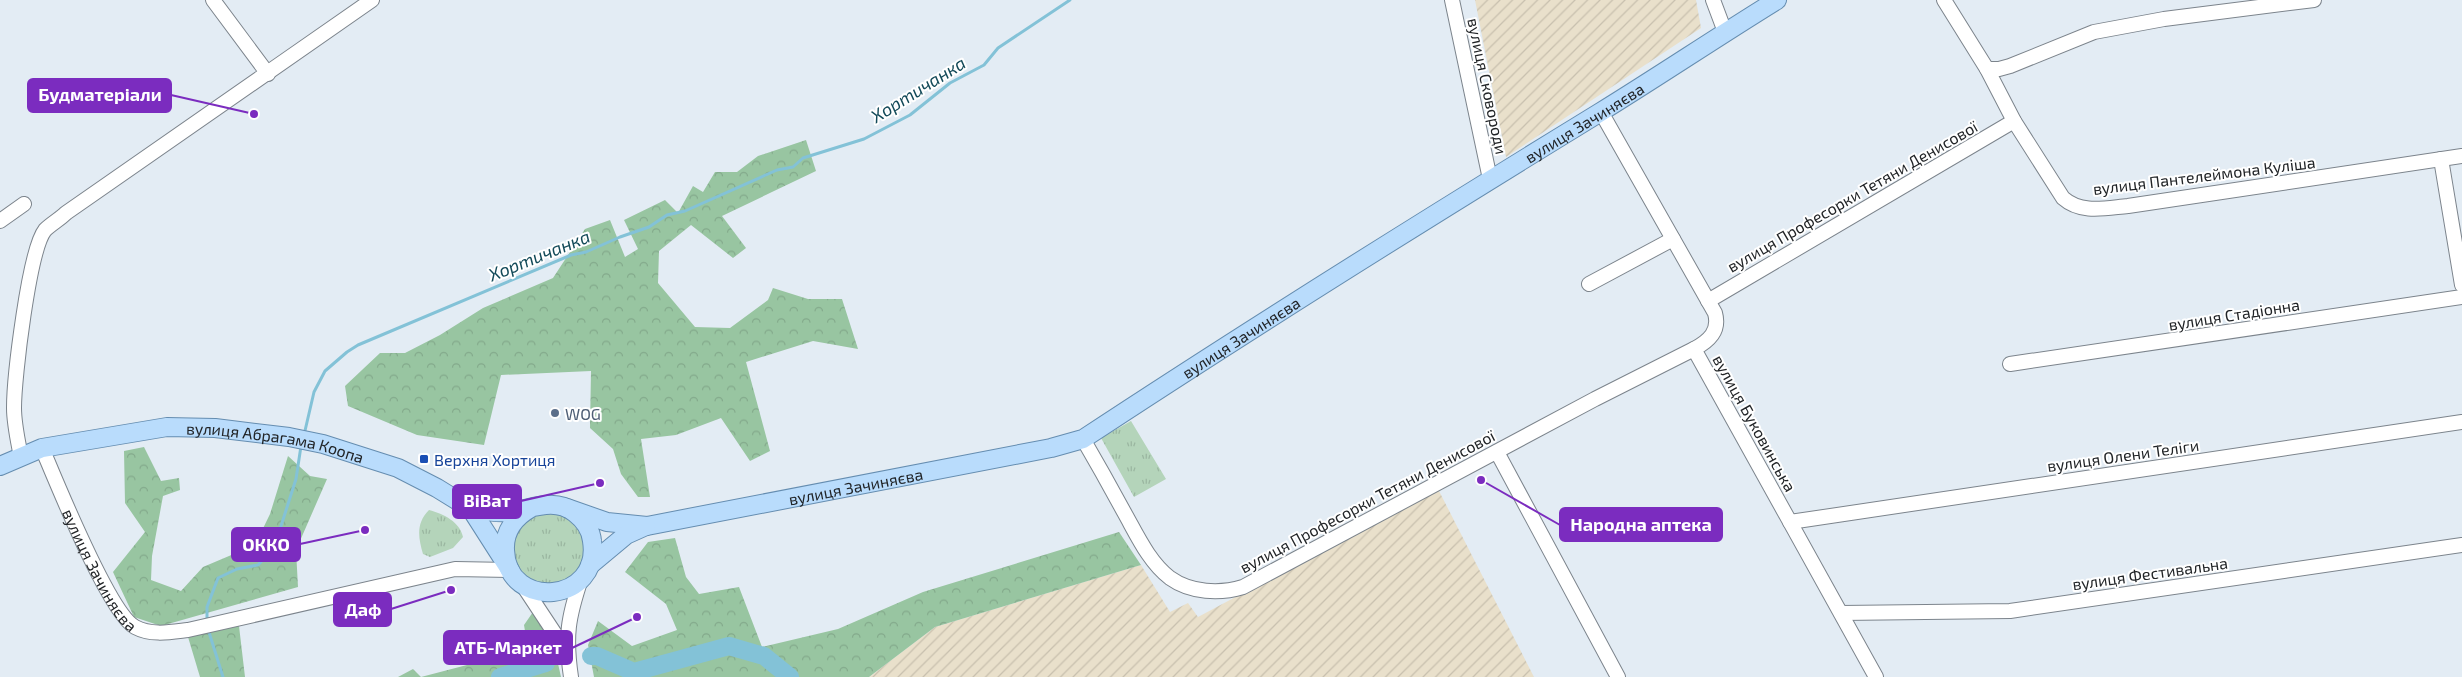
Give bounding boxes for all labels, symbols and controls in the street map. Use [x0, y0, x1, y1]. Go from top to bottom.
street label: вулиця Сковороди [1463, 16, 1512, 156]
water label: Хортичанка [866, 51, 969, 127]
street label: вулиця Зачиняєва [1521, 78, 1647, 166]
callout: Будматеріали [28, 79, 171, 112]
text: Будматеріали [38, 83, 162, 105]
street label: вулиця Професорки Тетяни Денисової [1723, 116, 1982, 277]
street label: вулиця Пантелеймона Куліша [2092, 152, 2316, 199]
water label: Хортичанка [484, 225, 593, 286]
street label: вулиця Зачиняєва [1178, 292, 1303, 382]
street label: вулиця Стадіонна [2167, 294, 2301, 335]
street label: вулиця Буковинська [1709, 351, 1801, 495]
place label: WOG [565, 404, 601, 423]
marker: WOG [549, 407, 561, 419]
street label: вулиця Абрагама Коопа [186, 418, 367, 466]
street label: вулиця Професорки Тетяни Денисової [1236, 425, 1499, 577]
street label: вулиця Олени Теліги [2046, 435, 2200, 476]
place label: Верхня Хортиця [434, 450, 556, 469]
marker: Верхня Хортиця [418, 453, 430, 465]
street label: вулиця Зачиняєва [787, 463, 924, 508]
callout: ВіВат [453, 485, 521, 518]
text: ВіВат [463, 489, 511, 511]
street label: вулиця Зачиняєва [59, 506, 141, 635]
callout: Народна аптека [1560, 508, 1722, 541]
text: Народна аптека [1570, 513, 1712, 535]
callout: ОККО [232, 528, 300, 561]
text: ОККО [242, 533, 290, 555]
street label: вулиця Фестивальна [2071, 553, 2229, 594]
callout: Даф [334, 593, 391, 626]
text: Даф [344, 598, 382, 620]
callout: АТБ-Маркет [444, 631, 572, 664]
text: АТБ-Маркет [454, 636, 562, 658]

